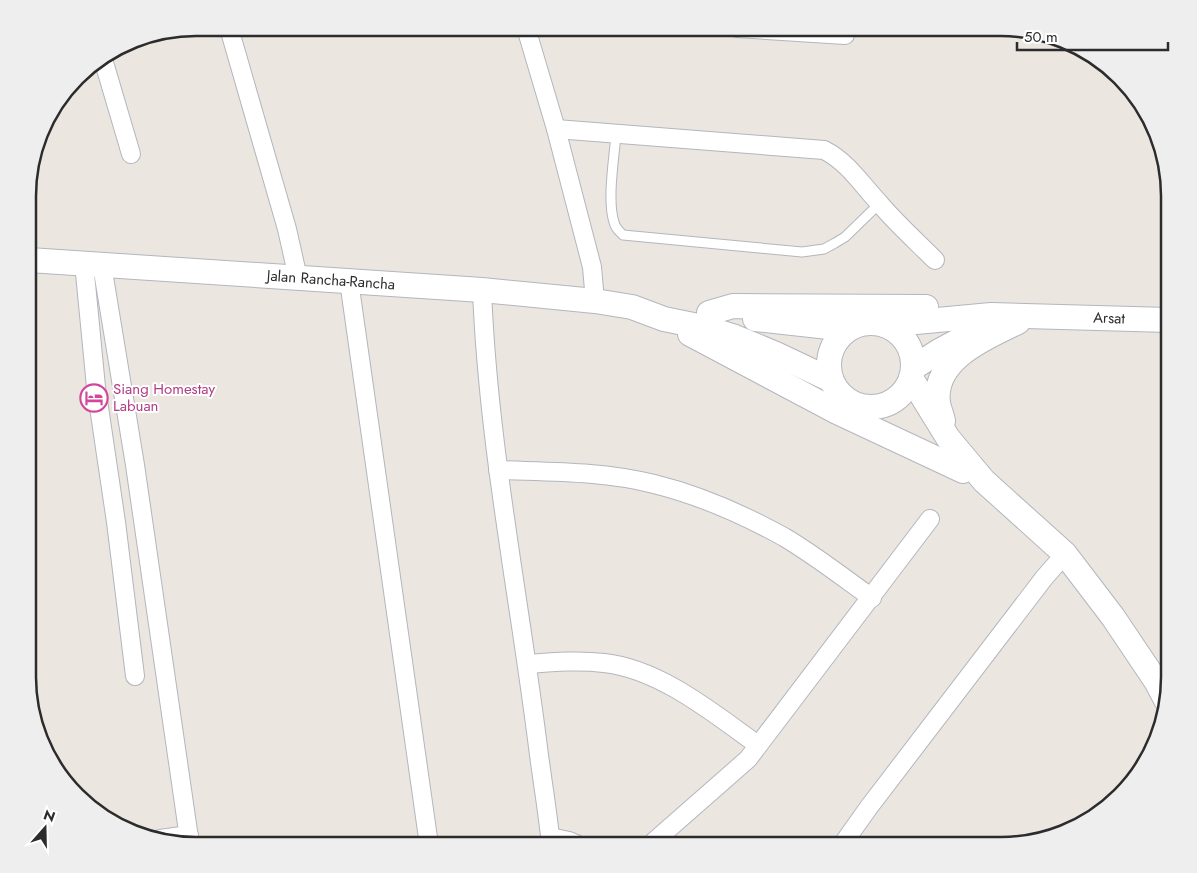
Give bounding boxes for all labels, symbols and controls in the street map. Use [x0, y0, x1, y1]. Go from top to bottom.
scale bar [1017, 20, 1168, 52]
text: 50 m [1024, 26, 1058, 48]
street label: Jalan Rancha-Rancha [264, 264, 396, 295]
street label: Arsat [1093, 306, 1126, 330]
place label: Siang Homestay Labuan [113, 378, 215, 417]
hotel icon: Siang Homestay Labuan [79, 383, 109, 413]
north arrow [20, 803, 70, 853]
text: N [41, 804, 58, 827]

